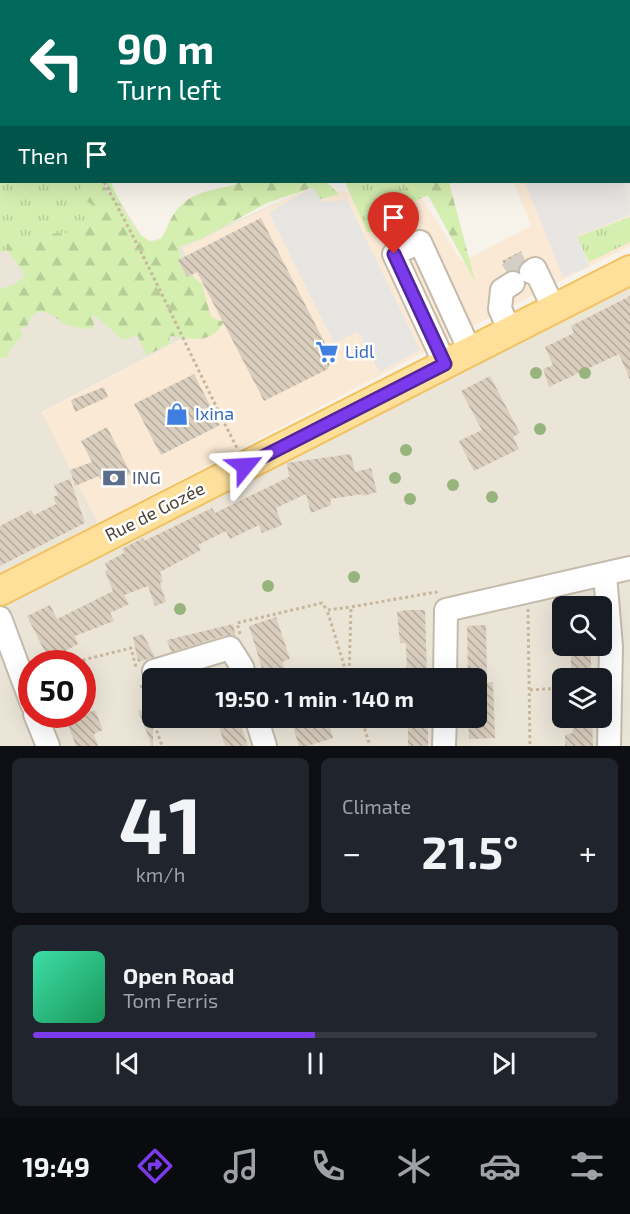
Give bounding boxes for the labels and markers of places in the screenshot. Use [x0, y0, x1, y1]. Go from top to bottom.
pin [368, 192, 419, 254]
supermarket icon: Lidl [314, 339, 340, 365]
place label: Lidl [345, 340, 375, 362]
shop icon: Ixina [164, 401, 190, 427]
place label: Ixina [195, 402, 234, 424]
bank icon: ING [101, 465, 127, 491]
place label: ING [132, 466, 161, 488]

